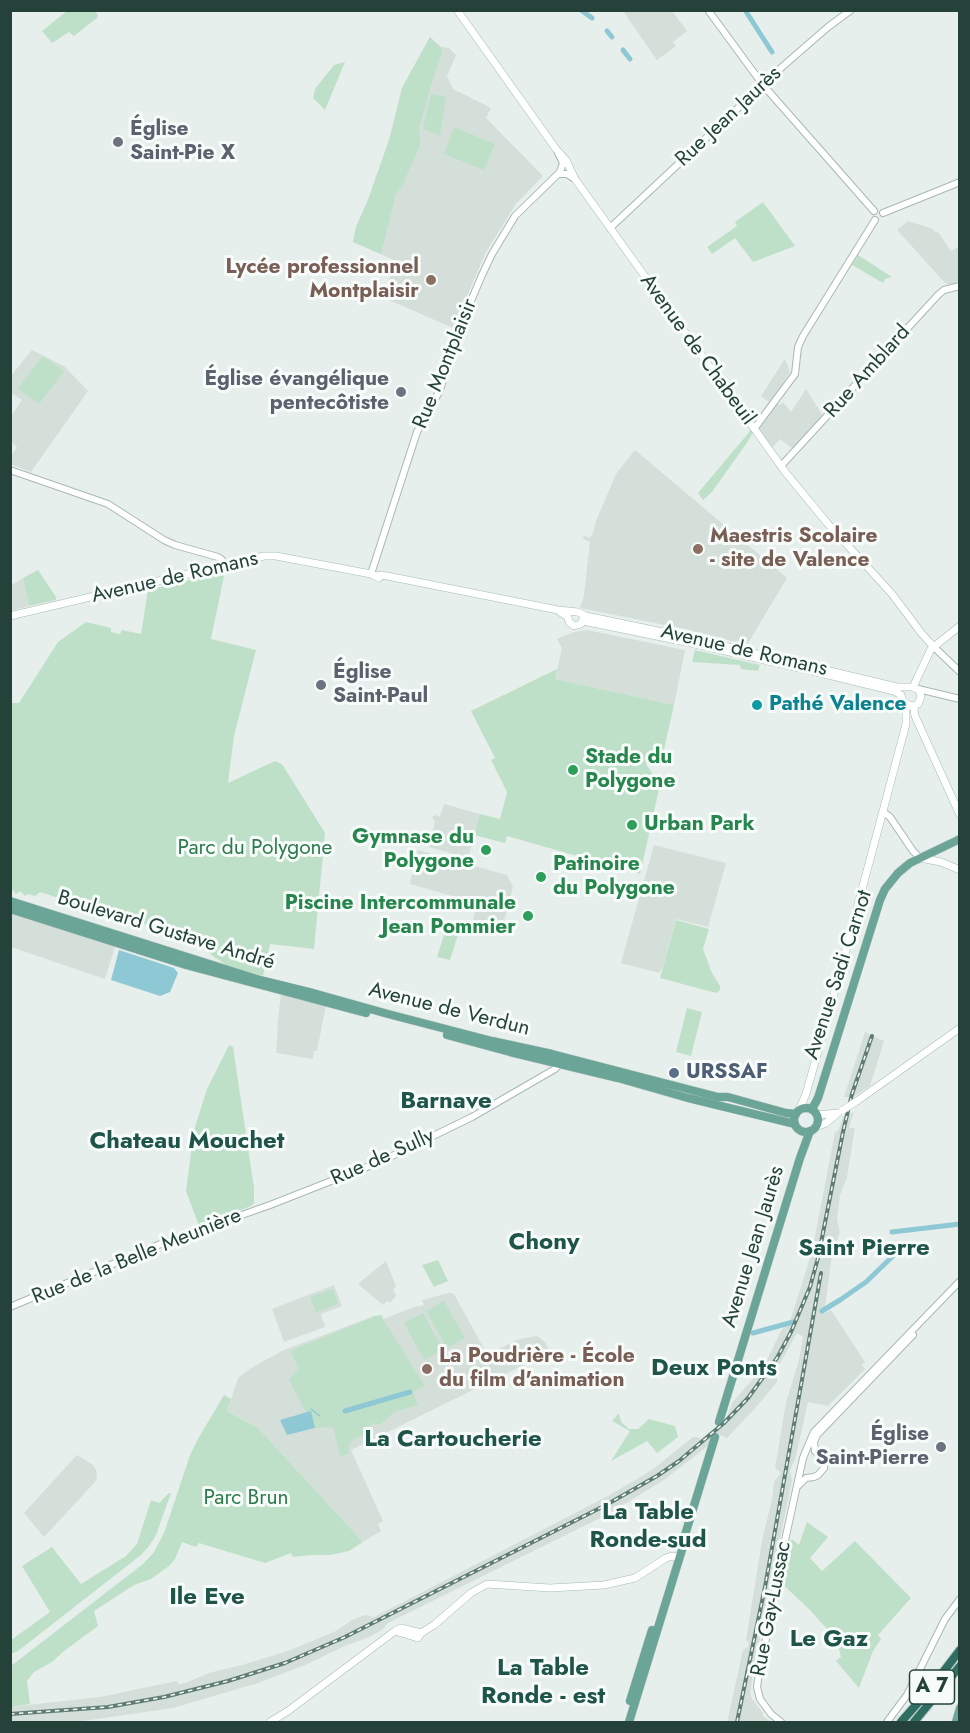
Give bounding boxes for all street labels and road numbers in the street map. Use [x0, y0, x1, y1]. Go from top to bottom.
street label: Rue Jean Jaurès [671, 62, 787, 172]
street label: Avenue de Chabeuil [634, 270, 760, 430]
street label: Rue Montplaisir [408, 295, 484, 433]
street label: Rue Amblard [820, 320, 916, 424]
street label: Avenue de Romans [89, 547, 261, 609]
street label: Avenue de Romans [658, 620, 830, 682]
street label: Boulevard Gustave André [54, 886, 278, 976]
street label: Avenue Sadi Carnot [800, 887, 878, 1063]
street label: Avenue de Verdun [366, 978, 532, 1042]
street label: Rue de Sully [327, 1124, 439, 1192]
street label: Avenue Jean Jaurès [717, 1163, 791, 1331]
street label: Rue de la Belle Meunière [29, 1203, 245, 1311]
street label: Rue Gay-Lussac [747, 1539, 797, 1679]
road number: A 7 [910, 1670, 954, 1704]

